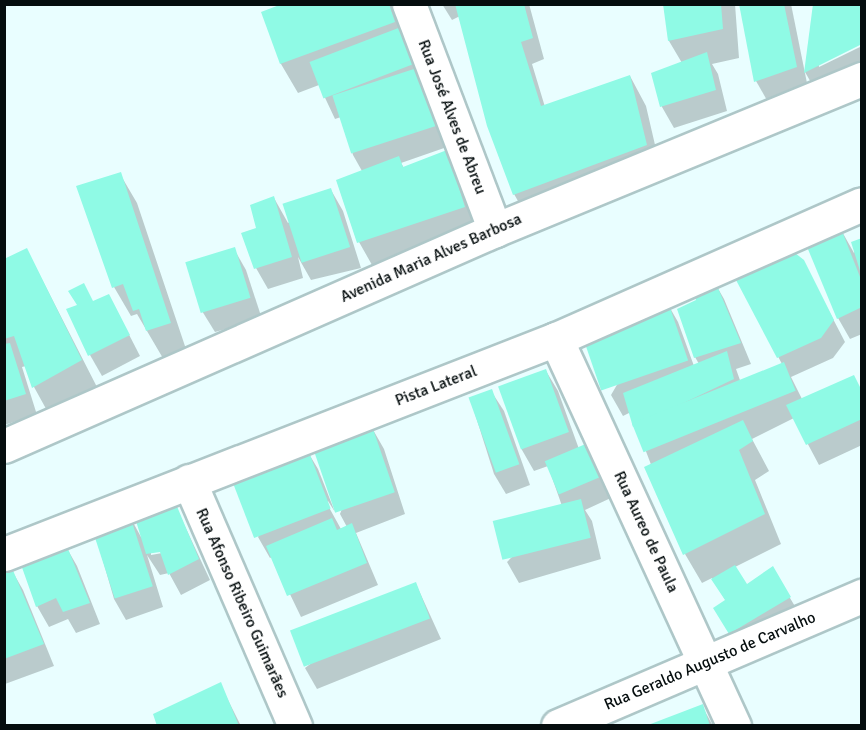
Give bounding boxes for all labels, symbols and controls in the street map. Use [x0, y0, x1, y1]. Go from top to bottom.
street label: Rua José Alves de Abreu [414, 37, 490, 197]
street label: Avenida Maria Alves Barbosa [337, 209, 525, 307]
street label: Pista Lateral [392, 362, 480, 410]
street label: Rua Aureo de Paula [609, 468, 683, 596]
street label: Rua Afonso Ribeiro Guimarães [191, 505, 293, 701]
street label: Rua Geraldo Augusto de Carvalho [601, 608, 819, 714]

